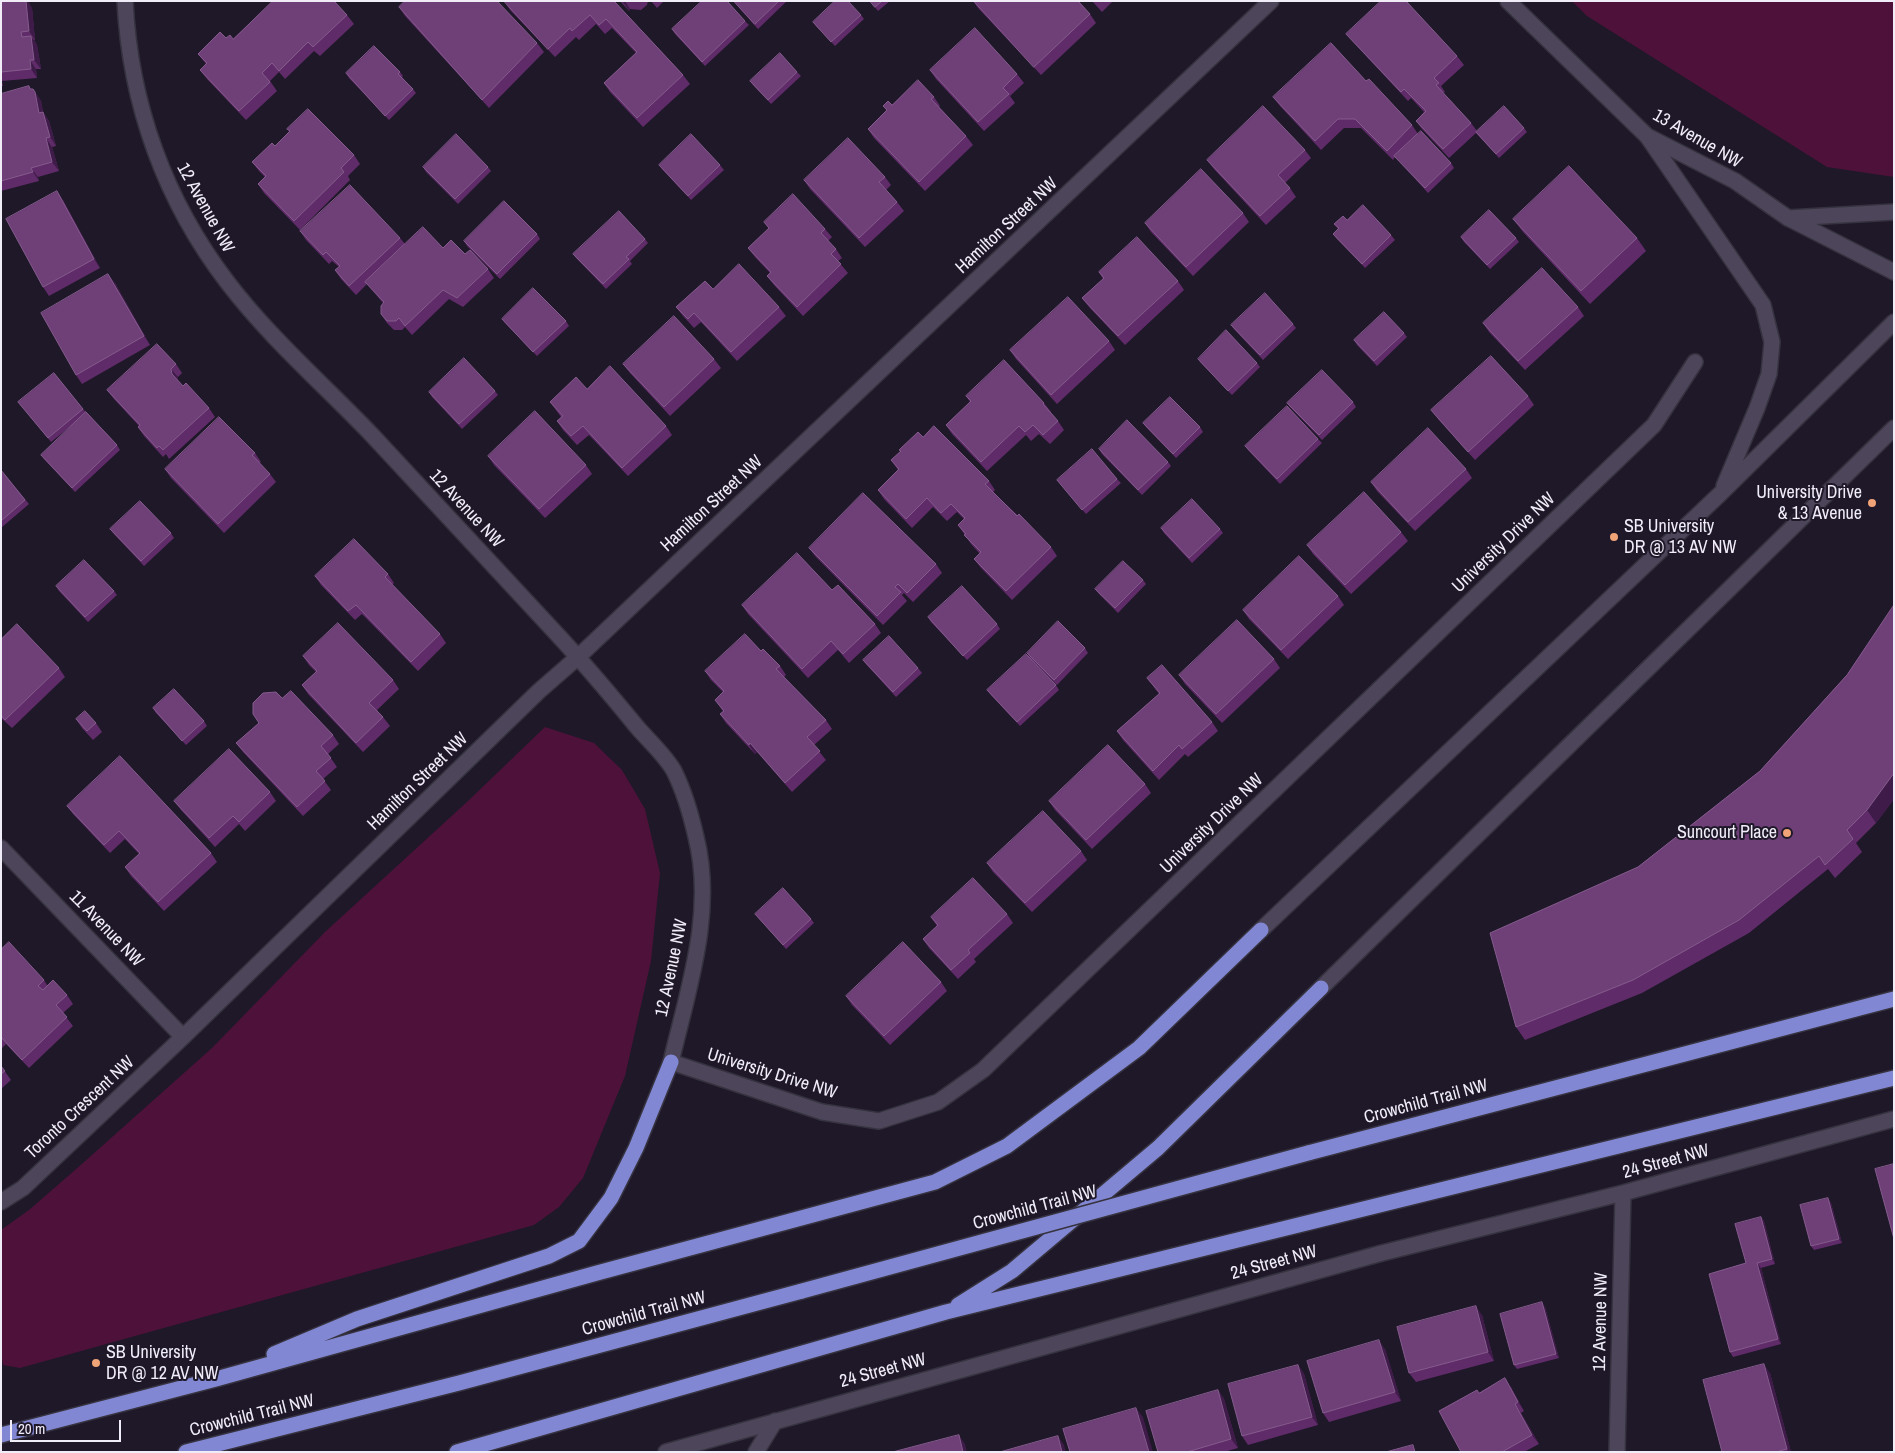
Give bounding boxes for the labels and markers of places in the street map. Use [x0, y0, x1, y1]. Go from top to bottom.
place label: University Drive & 13 Avenue [1756, 482, 1862, 524]
marker: University Drive & 13 Avenue [1866, 497, 1878, 509]
place label: SB University DR @ 13 AV NW [1624, 516, 1736, 558]
marker: SB University DR @ 13 AV NW [1608, 531, 1620, 543]
place label: Suncourt Place [1677, 822, 1777, 844]
marker: Suncourt Place [1781, 827, 1793, 839]
place label: SB University DR @ 12 AV NW [106, 1342, 218, 1385]
marker: SB University DR @ 12 AV NW [90, 1357, 102, 1369]

